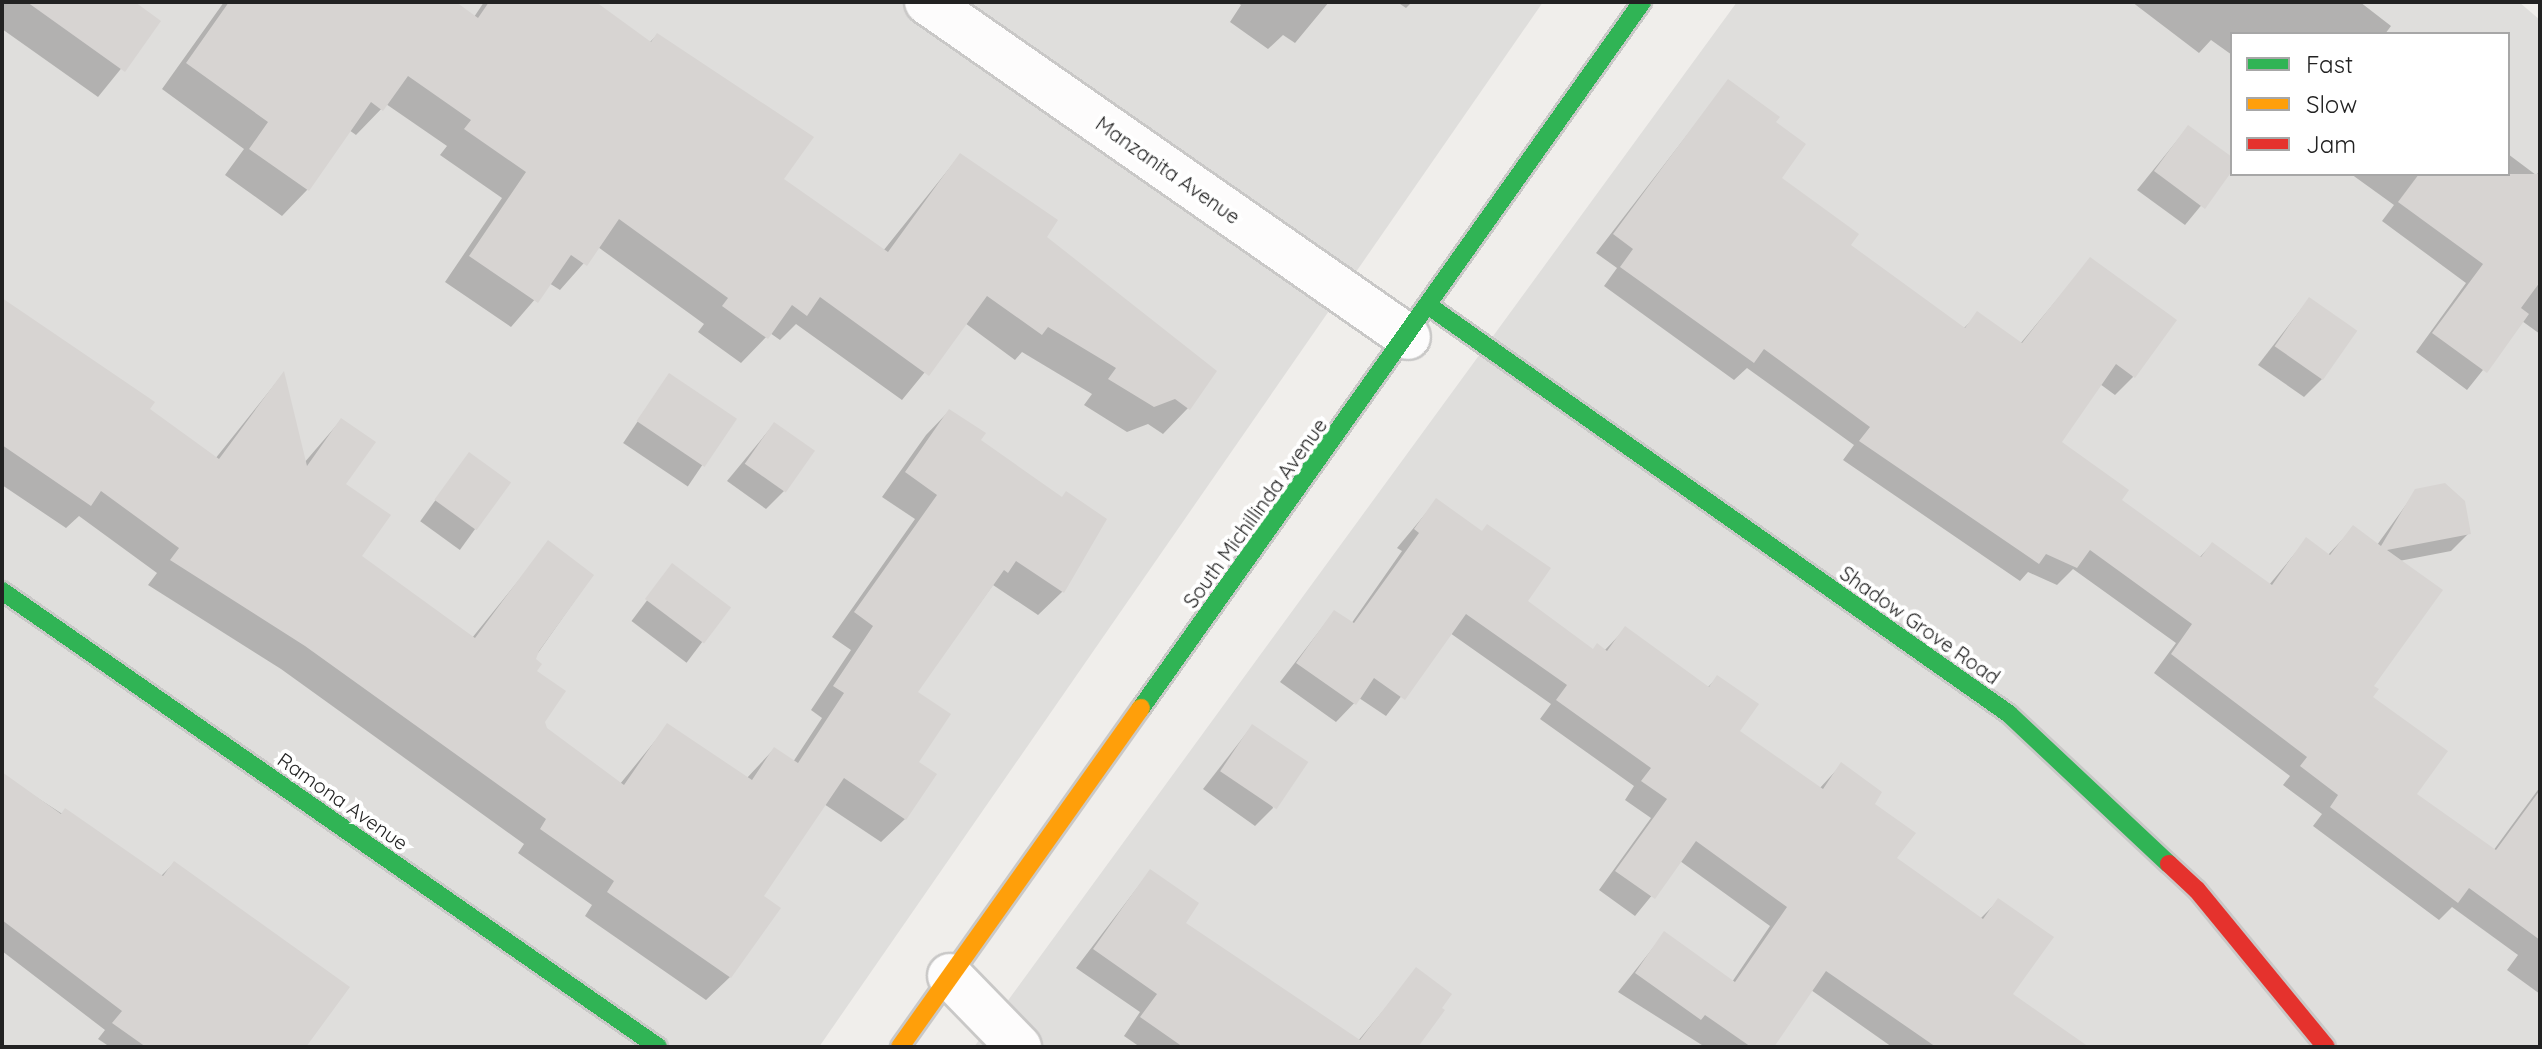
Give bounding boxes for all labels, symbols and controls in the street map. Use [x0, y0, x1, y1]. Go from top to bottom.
legend [2230, 32, 2510, 176]
text: Fast [2306, 49, 2353, 79]
text: Slow [2306, 89, 2357, 119]
street label: Manzanita Avenue [1091, 111, 1245, 229]
text: Jam [2306, 129, 2356, 159]
street label: South Michillinda Avenue [1178, 414, 1332, 612]
street label: Shadow Grove Road [1836, 561, 2004, 689]
street label: Ramona Avenue [273, 747, 413, 855]

